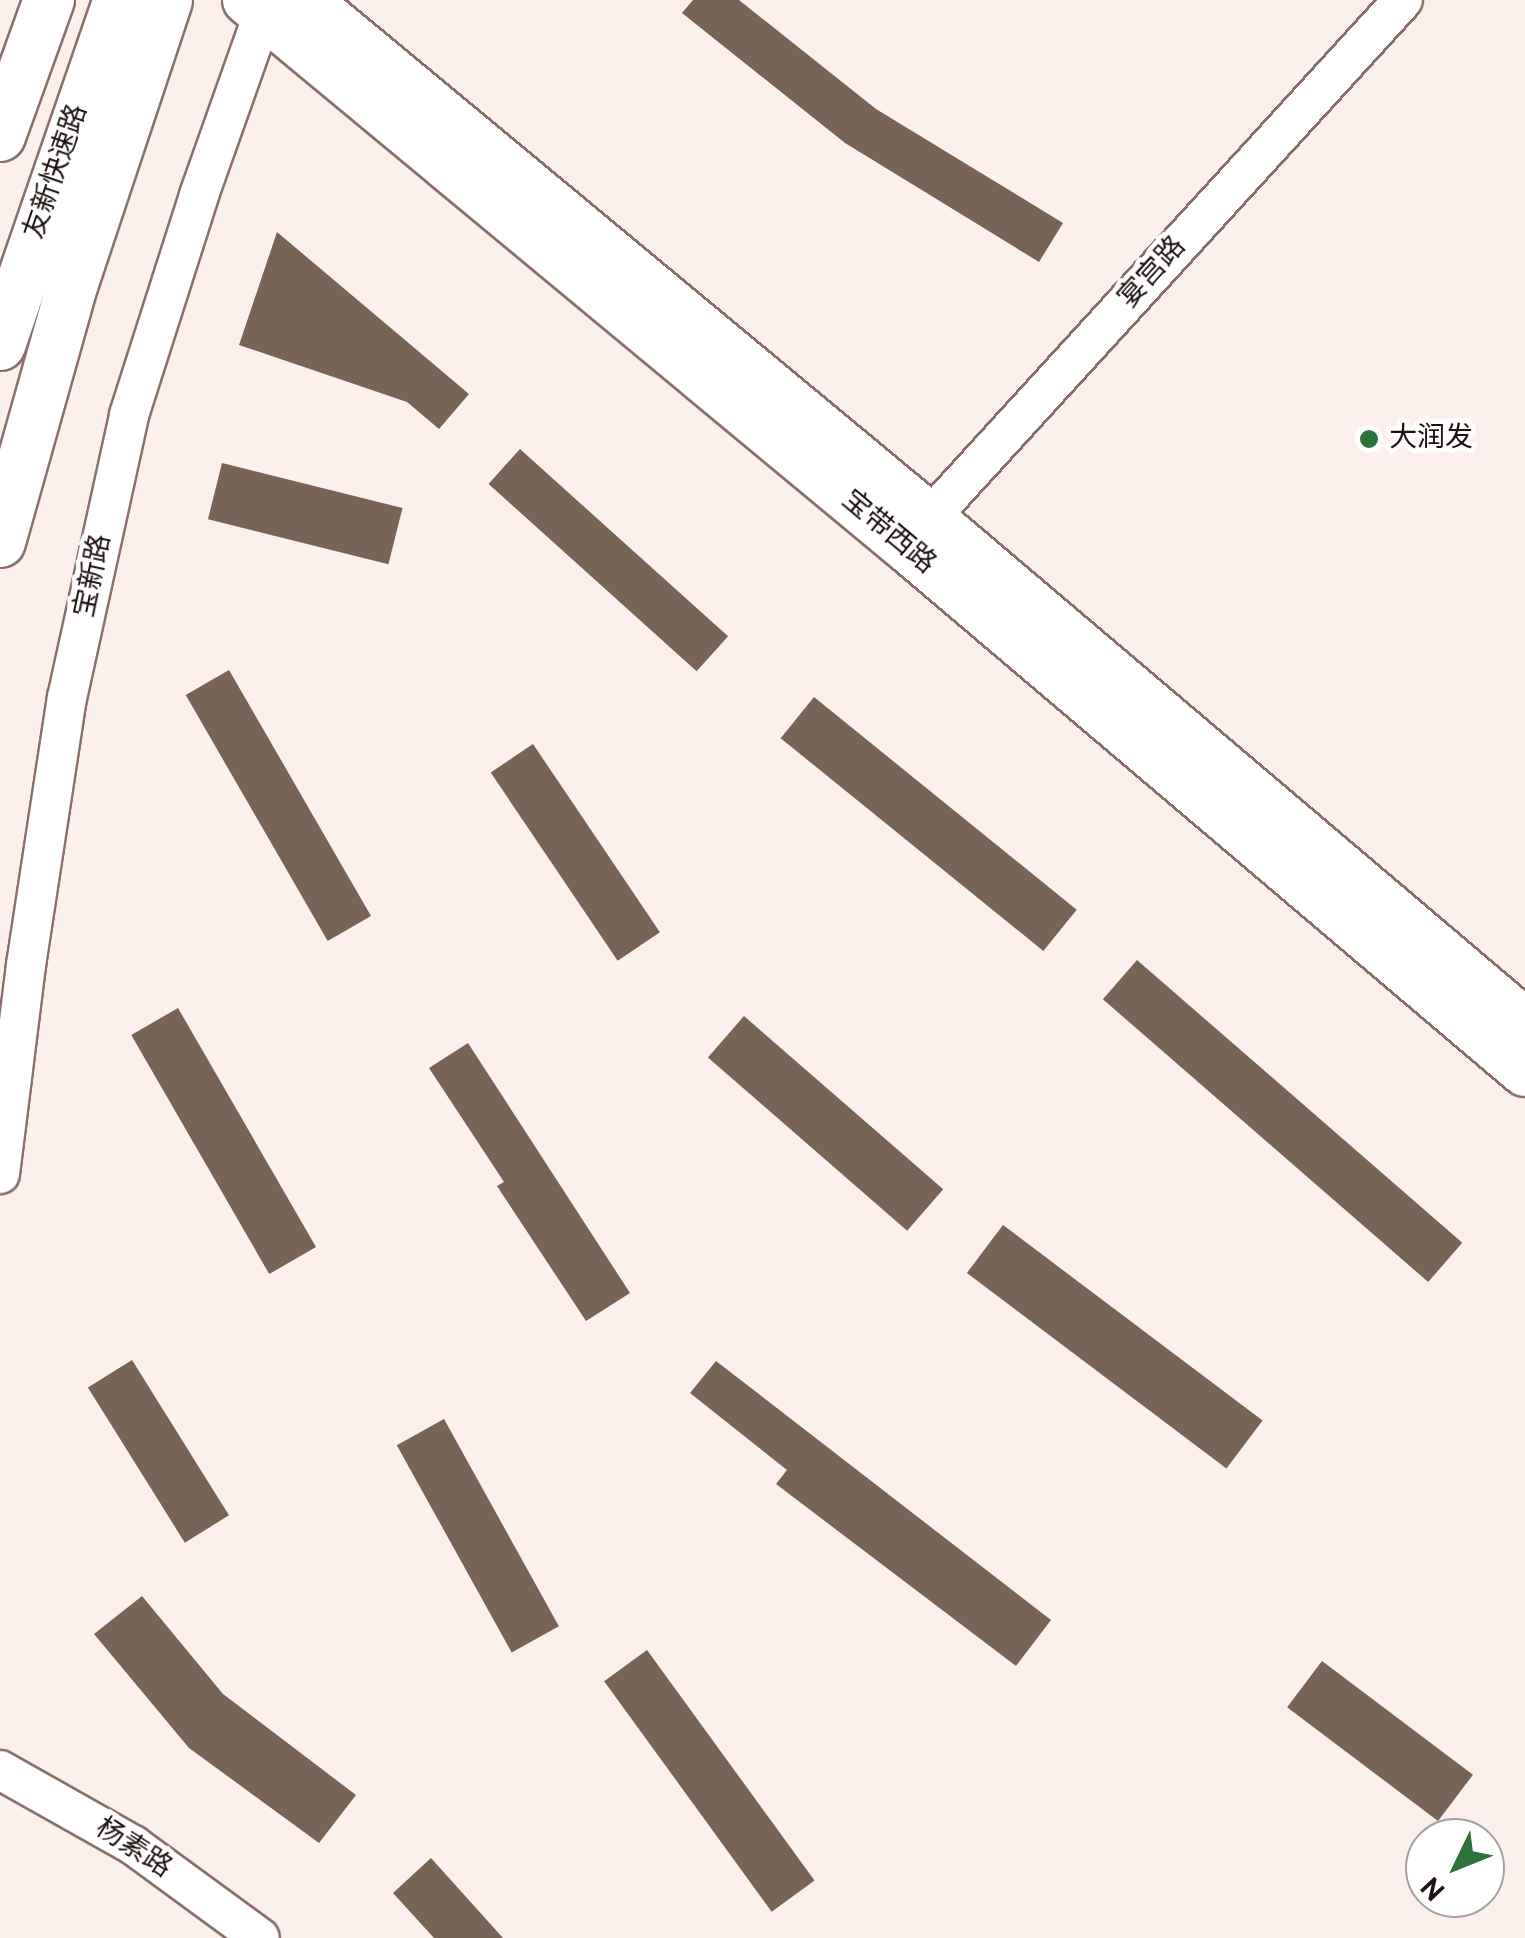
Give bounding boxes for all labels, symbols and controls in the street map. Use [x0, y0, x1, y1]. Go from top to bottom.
street label: 友新快速路 [18, 100, 96, 244]
street label: 宴宫路 [1112, 231, 1194, 315]
place label: 大润发 [1389, 422, 1473, 456]
marker: 大润发 [1358, 428, 1380, 450]
street label: 宝带西路 [834, 484, 942, 582]
street label: 宝新路 [69, 531, 119, 621]
street label: 杨素路 [89, 1812, 177, 1886]
north arrow [1405, 1818, 1505, 1918]
text: N [1415, 1867, 1455, 1907]

